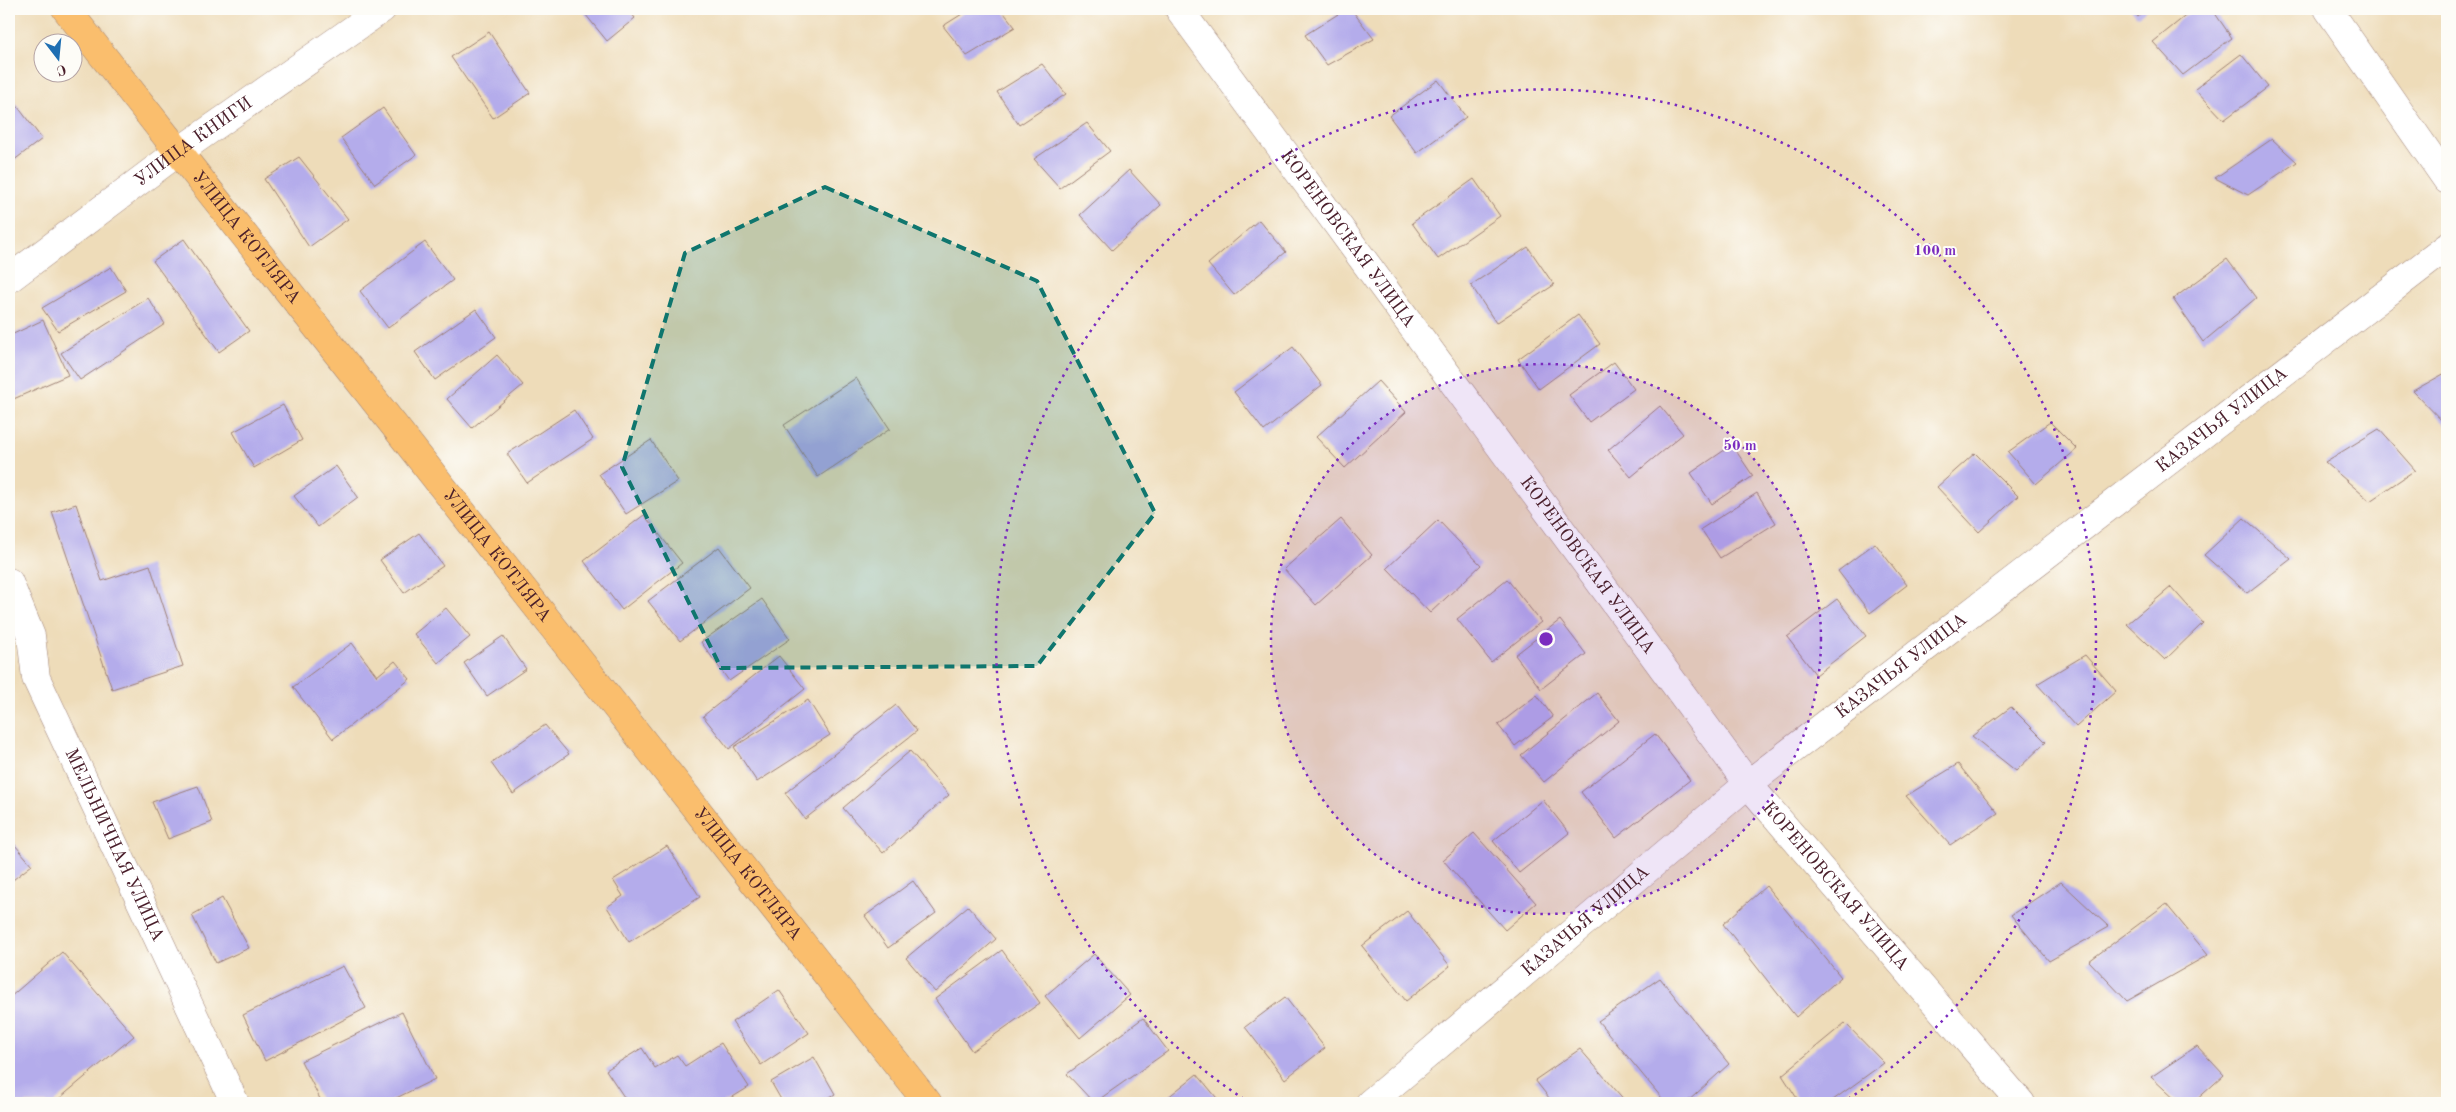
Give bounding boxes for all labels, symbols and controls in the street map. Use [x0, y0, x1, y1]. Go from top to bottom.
north arrow [32, 32, 82, 82]
text: С [55, 62, 68, 78]
street label: УЛИЦА КНИГИ [131, 94, 256, 190]
street label: КОРЕНОВСКАЯ УЛИЦА [1277, 147, 1419, 331]
street label: УЛИЦА КОТЛЯРА [188, 168, 304, 307]
text: 100 m [1914, 244, 1956, 259]
street label: КАЗАЧЬЯ УЛИЦА [2153, 364, 2291, 476]
text: 50 m [1723, 439, 1757, 454]
street label: КОРЕНОВСКАЯ УЛИЦА [1516, 473, 1658, 657]
street label: УЛИЦА КОТЛЯРА [439, 486, 555, 626]
street label: КАЗАЧЬЯ УЛИЦА [1832, 610, 1971, 722]
centre of rings [1537, 630, 1555, 648]
street label: МЕЛЬНИЧНАЯ УЛИЦА [61, 746, 167, 944]
street label: КОРЕНОВСКАЯ УЛИЦА [1759, 799, 1912, 974]
street label: УЛИЦА КОТЛЯРА [690, 804, 805, 944]
street label: КАЗАЧЬЯ УЛИЦА [1518, 862, 1653, 980]

